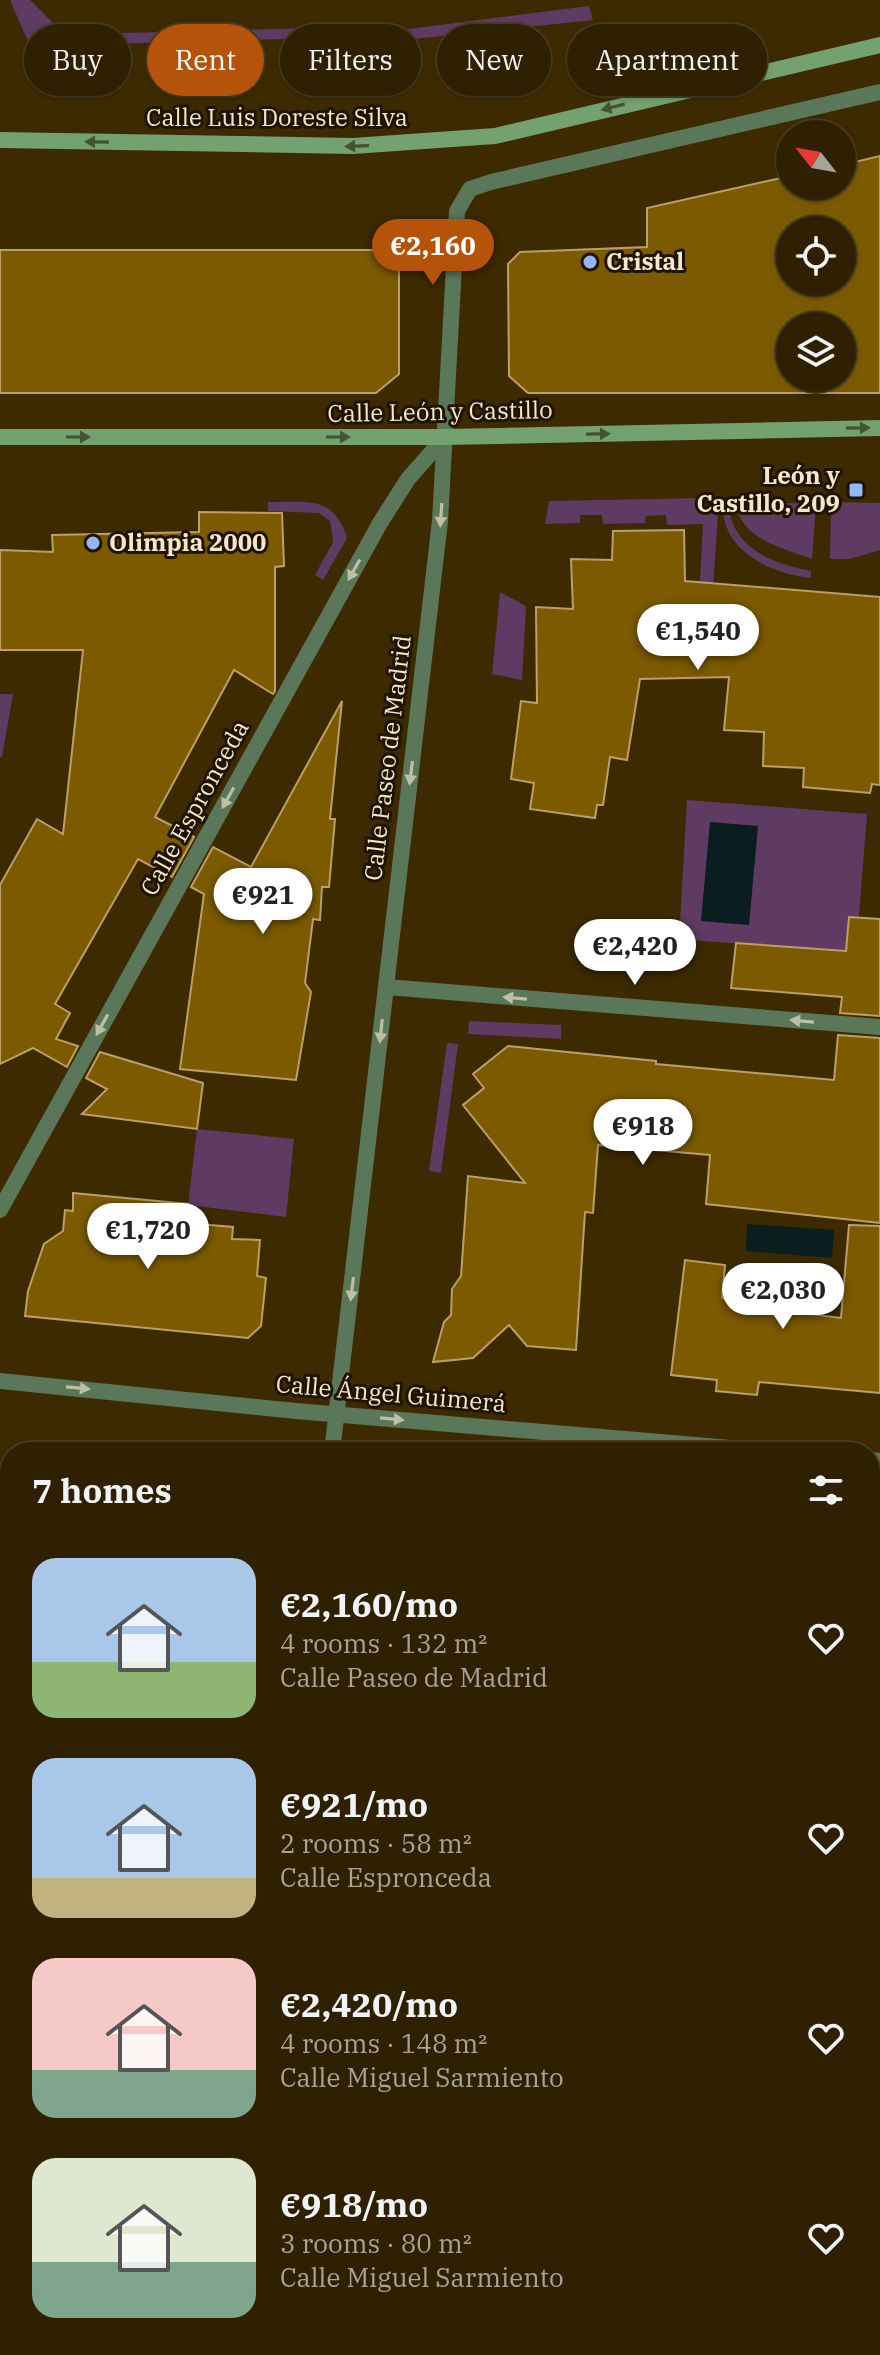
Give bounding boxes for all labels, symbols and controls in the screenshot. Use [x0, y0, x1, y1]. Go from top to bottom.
chip: Buy [24, 24, 131, 96]
chip: Rent [147, 24, 264, 96]
chip: Filters [280, 24, 421, 96]
chip: New [437, 24, 551, 96]
chip: Apartment [567, 24, 767, 96]
street label: Calle Luis Doreste Silva [146, 101, 408, 133]
one-way arrow [601, 102, 626, 114]
north arrow [776, 120, 856, 200]
map controls [776, 120, 856, 392]
one-way arrow [84, 136, 109, 148]
one-way arrow [344, 139, 369, 152]
button: locate [776, 216, 856, 296]
pin: €2,160 [368, 219, 498, 287]
text: €2,160 [390, 228, 476, 262]
place label: Cristal [606, 245, 684, 277]
marker: Cristal [581, 253, 599, 271]
button: layers [776, 312, 856, 392]
street label: Calle León y Castillo [327, 393, 553, 429]
one-way arrow [846, 422, 871, 435]
one-way arrow [586, 427, 611, 440]
one-way arrow [66, 431, 91, 443]
one-way arrow [326, 431, 351, 443]
place label: León y Castillo, 209 [697, 459, 840, 519]
marker: León y Castillo, 209 [847, 481, 865, 499]
one-way arrow [434, 503, 447, 528]
place label: Olimpia 2000 [109, 526, 267, 558]
marker: Olimpia 2000 [84, 534, 102, 552]
one-way arrow [348, 559, 361, 582]
pin: €1,540 [633, 604, 763, 672]
text: €1,540 [655, 613, 741, 647]
street label: Calle Paseo de Madrid [356, 633, 418, 882]
street label: Calle Espronceda [133, 714, 256, 901]
one-way arrow [404, 761, 417, 786]
one-way arrow [222, 787, 236, 809]
pin: €921 [216, 868, 310, 936]
text: €921 [232, 877, 294, 911]
pin: €2,420 [570, 919, 700, 987]
text: €2,420 [592, 928, 678, 962]
one-way arrow [502, 991, 527, 1004]
one-way arrow [96, 1014, 109, 1037]
one-way arrow [789, 1014, 814, 1027]
one-way arrow [375, 1019, 388, 1044]
pin: €918 [596, 1099, 690, 1167]
text: €918 [612, 1108, 674, 1142]
pin: €1,720 [83, 1203, 213, 1271]
text: €1,720 [105, 1212, 191, 1246]
pin: €2,030 [718, 1263, 848, 1331]
text: €2,030 [740, 1272, 826, 1306]
one-way arrow [345, 1277, 358, 1302]
street label: Calle Ángel Guimerá [275, 1367, 507, 1419]
one-way arrow [66, 1382, 91, 1395]
one-way arrow [380, 1413, 405, 1426]
text: 7 homes [32, 1468, 172, 1512]
icon: filters [804, 1468, 848, 1512]
text: €2,160/mo [280, 1582, 458, 1626]
icon: home [96, 1590, 192, 1686]
icon: heart [804, 1616, 848, 1660]
text: 4 rooms · 132 m² [280, 1626, 487, 1660]
text: Calle Paseo de Madrid [280, 1660, 548, 1694]
text: €921/mo [280, 1782, 428, 1826]
icon: home [96, 1790, 192, 1886]
icon: heart [804, 1816, 848, 1860]
text: 2 rooms · 58 m² [280, 1826, 472, 1860]
text: Calle Espronceda [280, 1860, 492, 1894]
text: €2,420/mo [280, 1982, 458, 2026]
icon: home [96, 1990, 192, 2086]
icon: heart [804, 2016, 848, 2060]
text: 4 rooms · 148 m² [280, 2026, 487, 2060]
text: Calle Miguel Sarmiento [280, 2060, 564, 2094]
text: €918/mo [280, 2182, 428, 2226]
icon: home [96, 2190, 192, 2286]
icon: heart [804, 2216, 848, 2260]
text: 3 rooms · 80 m² [280, 2226, 472, 2260]
text: Calle Miguel Sarmiento [280, 2260, 564, 2294]

